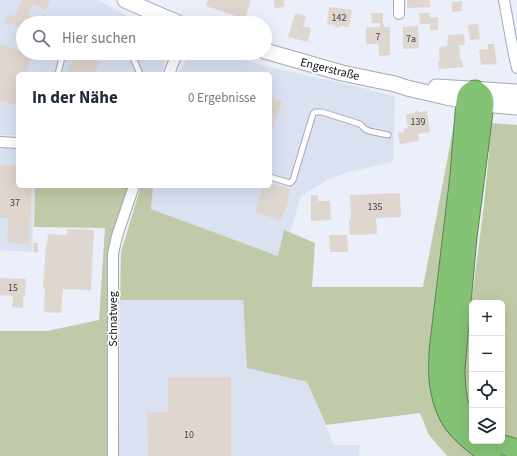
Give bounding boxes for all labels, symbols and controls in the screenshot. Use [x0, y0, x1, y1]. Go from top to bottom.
house number: 142 [332, 11, 346, 25]
search box [16, 16, 272, 60]
icon: search [30, 27, 52, 49]
text: Hier suchen [62, 28, 136, 49]
house number: 7 [376, 30, 381, 44]
house number: 7a [406, 32, 416, 46]
street label: Engerstraße [298, 54, 361, 85]
text: In der Nähe [32, 86, 118, 110]
text: 0 Ergebnisse [188, 89, 256, 107]
house number: 139 [411, 115, 425, 129]
house number: 37 [10, 196, 20, 210]
house number: 135 [368, 200, 382, 214]
house number: 15 [8, 281, 18, 295]
street label: Schnatweg [105, 291, 122, 347]
map controls [469, 300, 505, 444]
button: + [469, 300, 505, 336]
button: − [469, 336, 505, 372]
button: locate [469, 372, 505, 408]
button: layers [469, 408, 505, 444]
house number: 10 [184, 428, 194, 442]

